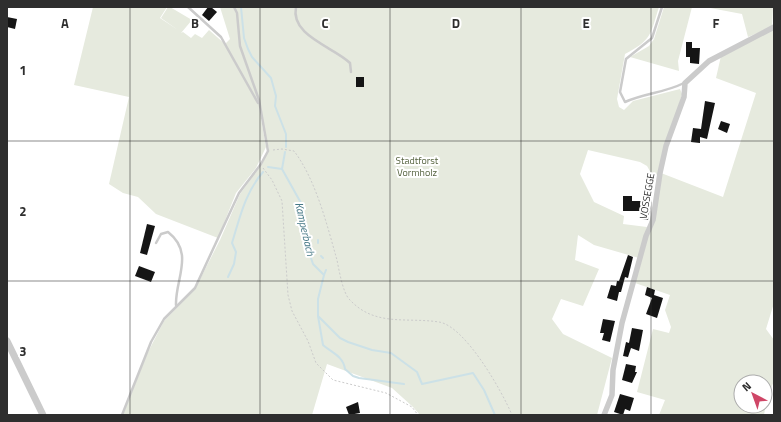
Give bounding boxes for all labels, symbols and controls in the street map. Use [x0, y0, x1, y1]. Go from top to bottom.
text: A [61, 13, 69, 33]
text: B [191, 13, 199, 33]
text: C [321, 13, 329, 33]
text: D [452, 13, 460, 33]
text: E [582, 13, 590, 33]
text: F [713, 13, 720, 33]
text: 1 [19, 60, 27, 80]
park label: Stadtforst Vormholz [396, 153, 439, 180]
street label: VOSSEGGE [636, 171, 658, 220]
text: 2 [19, 201, 27, 221]
water label: Kamperbach [291, 201, 319, 258]
text: 3 [19, 341, 27, 361]
north arrow [733, 374, 773, 414]
text: N [738, 378, 755, 395]

